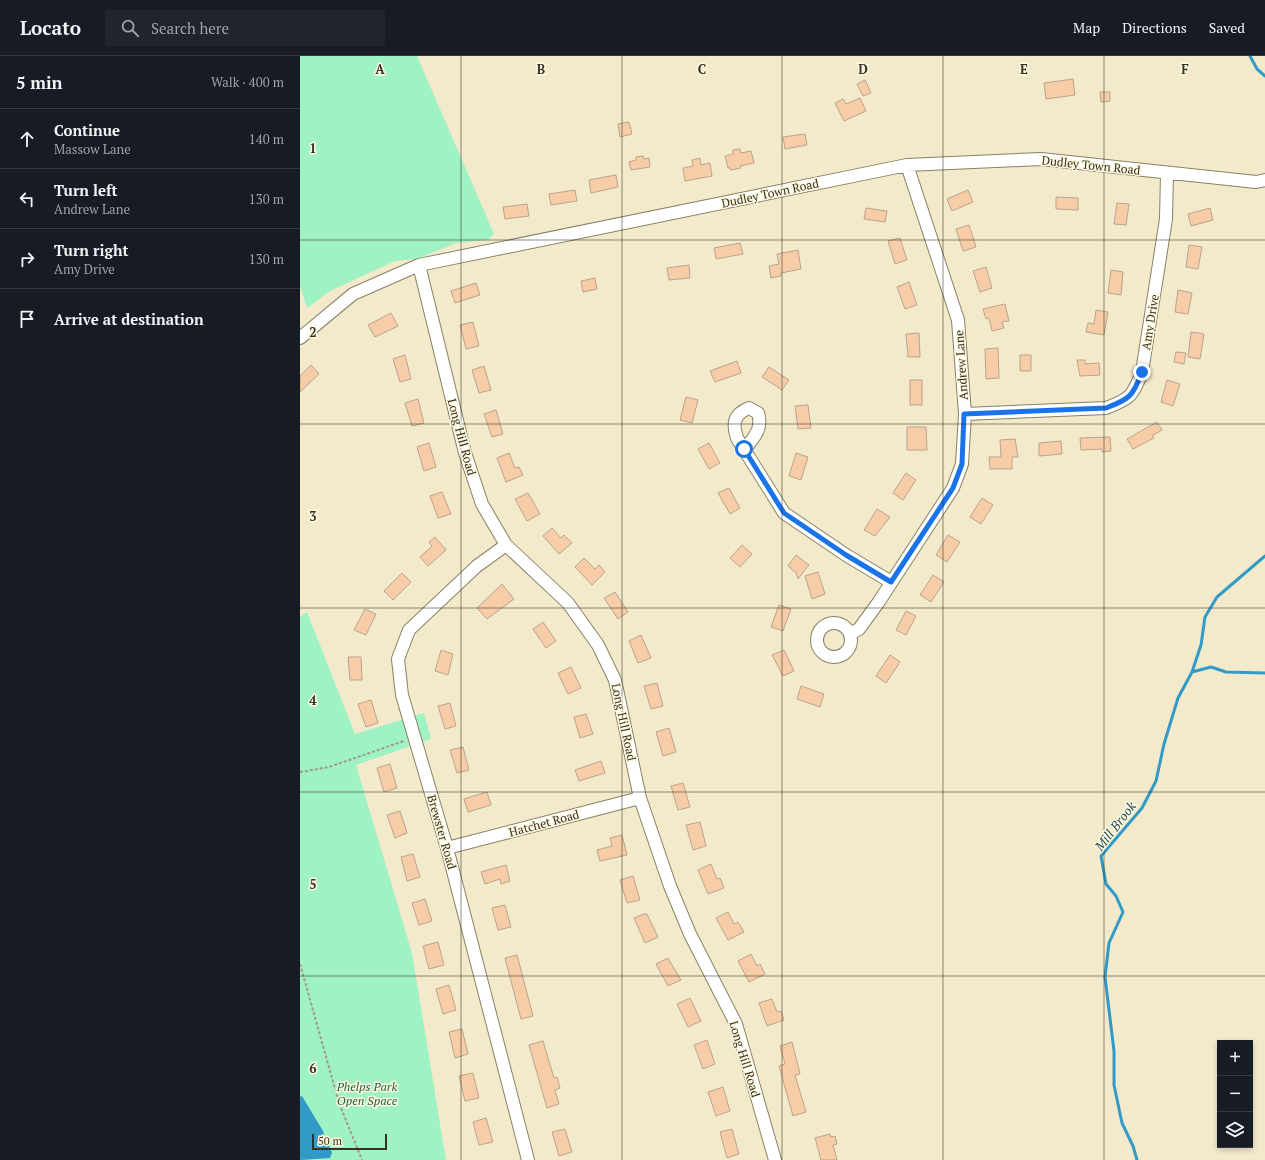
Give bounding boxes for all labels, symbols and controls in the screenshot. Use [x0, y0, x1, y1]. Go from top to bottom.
search box [105, 10, 385, 46]
text: Locato [20, 15, 81, 40]
icon: search [119, 17, 141, 39]
text: Search here [151, 18, 229, 38]
text: Map [1073, 18, 1100, 37]
text: Directions [1122, 18, 1187, 37]
text: Saved [1209, 18, 1245, 37]
text: A [375, 60, 385, 78]
text: B [537, 60, 545, 78]
text: C [698, 60, 706, 78]
text: D [858, 60, 868, 78]
text: E [1020, 60, 1028, 78]
text: F [1181, 60, 1189, 78]
text: 5 min [16, 71, 63, 94]
text: Walk · 400 m [211, 73, 284, 91]
text: Continue [54, 120, 120, 140]
icon: ahead [16, 128, 38, 150]
text: 140 m [249, 130, 284, 148]
text: 1 [309, 139, 317, 157]
text: Massow Lane [54, 140, 131, 158]
street label: Dudley Town Road [1041, 152, 1141, 178]
street label: Dudley Town Road [720, 175, 820, 211]
text: Turn left [54, 180, 118, 200]
icon: left [16, 188, 38, 210]
text: 130 m [249, 190, 284, 208]
text: Andrew Lane [54, 200, 130, 218]
text: Turn right [54, 240, 129, 260]
icon: right [16, 248, 38, 270]
text: 130 m [249, 250, 284, 268]
text: Amy Drive [54, 260, 115, 278]
street label: Amy Drive [1138, 293, 1162, 351]
icon: arrive [16, 308, 38, 330]
text: Arrive at destination [54, 309, 204, 329]
text: 2 [309, 323, 317, 341]
street label: Andrew Lane [951, 330, 971, 400]
route end [1133, 363, 1151, 381]
street label: Long Hill Road [445, 397, 480, 477]
route start [735, 440, 753, 458]
text: 3 [309, 507, 317, 525]
street label: Long Hill Road [608, 682, 640, 762]
text: 4 [309, 691, 317, 709]
street label: Brewster Road [424, 793, 460, 871]
water label: Mill Brook [1090, 797, 1140, 855]
street label: Hatchet Road [507, 806, 581, 840]
text: 5 [309, 875, 317, 893]
street label: Long Hill Road [726, 1019, 764, 1099]
map controls [1217, 1040, 1253, 1148]
button: + [1217, 1040, 1253, 1076]
text: 6 [309, 1059, 317, 1077]
button: − [1217, 1076, 1253, 1112]
park label: Phelps Park Open Space [336, 1079, 398, 1108]
button: layers [1217, 1112, 1253, 1148]
scale bar [312, 1132, 387, 1151]
text: 50 m [318, 1134, 342, 1148]

